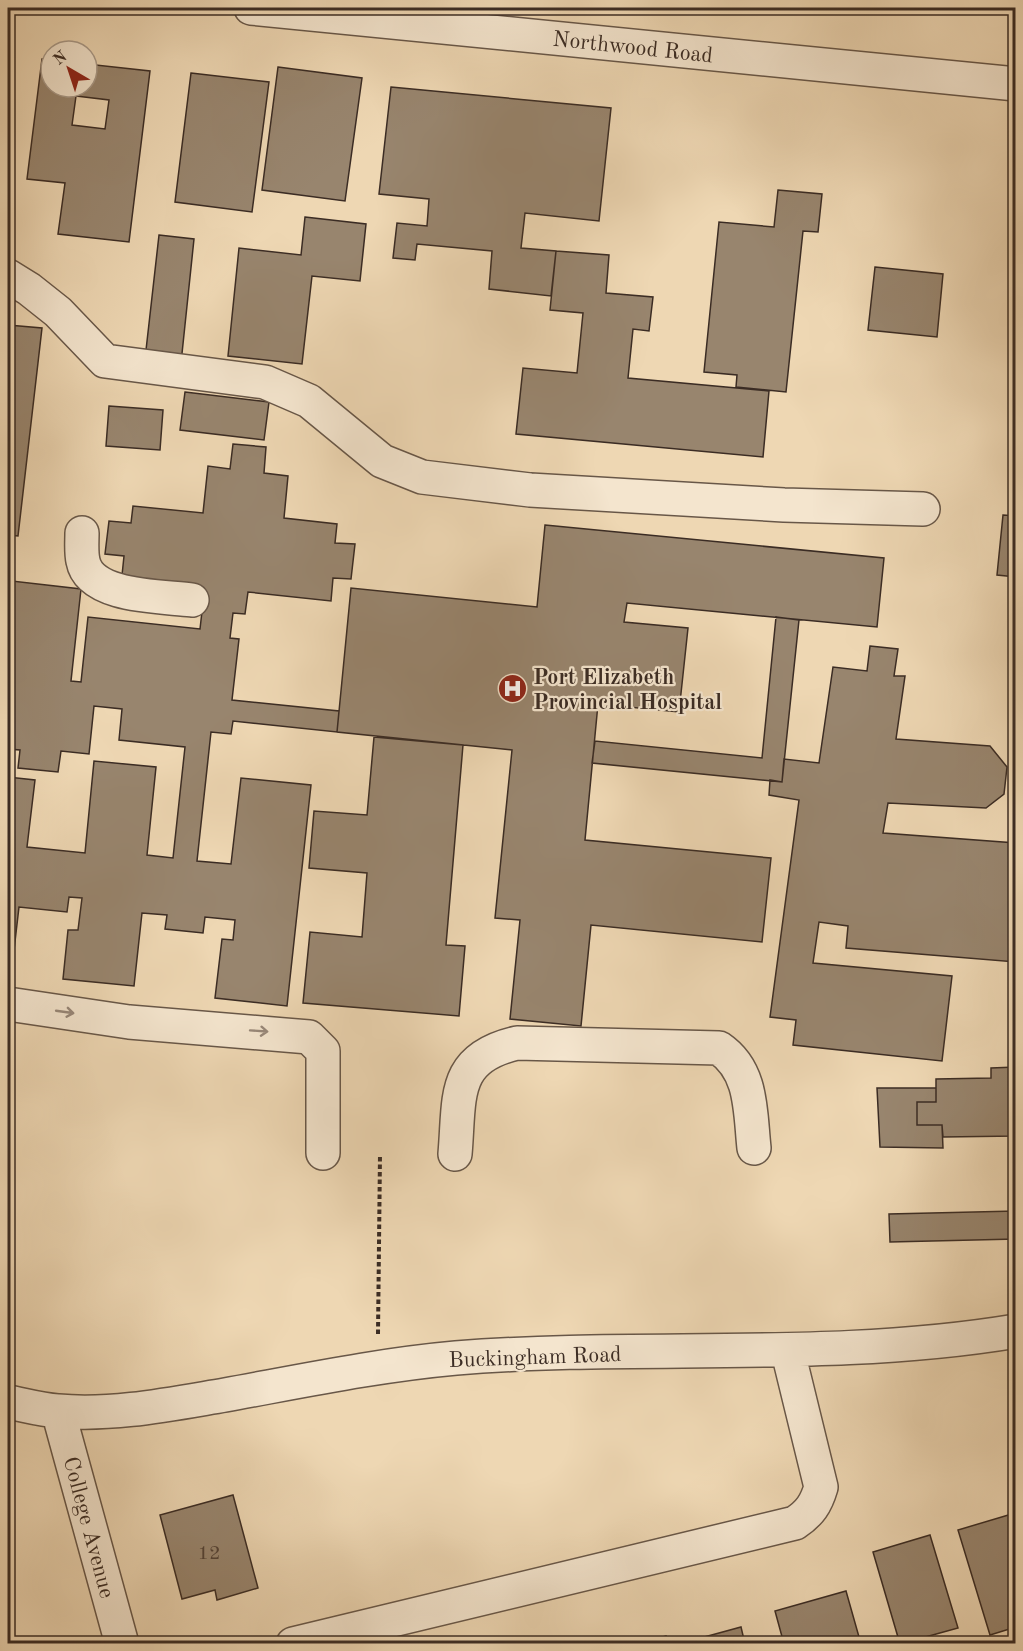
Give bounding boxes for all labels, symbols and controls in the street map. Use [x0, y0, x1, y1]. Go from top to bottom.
street label: Northwood Road [552, 29, 714, 67]
north arrow [39, 39, 99, 99]
text: N [51, 48, 71, 69]
place label: Port Elizabeth Provincial Hospital [533, 667, 722, 714]
hospital icon: Port Elizabeth Provincial Hospital [496, 673, 528, 705]
one-way arrow [55, 1007, 75, 1018]
one-way arrow [249, 1026, 269, 1037]
street label: Buckingham Road [448, 1344, 622, 1372]
street label: College Avenue [59, 1454, 118, 1601]
house number: 12 [197, 1544, 221, 1564]

